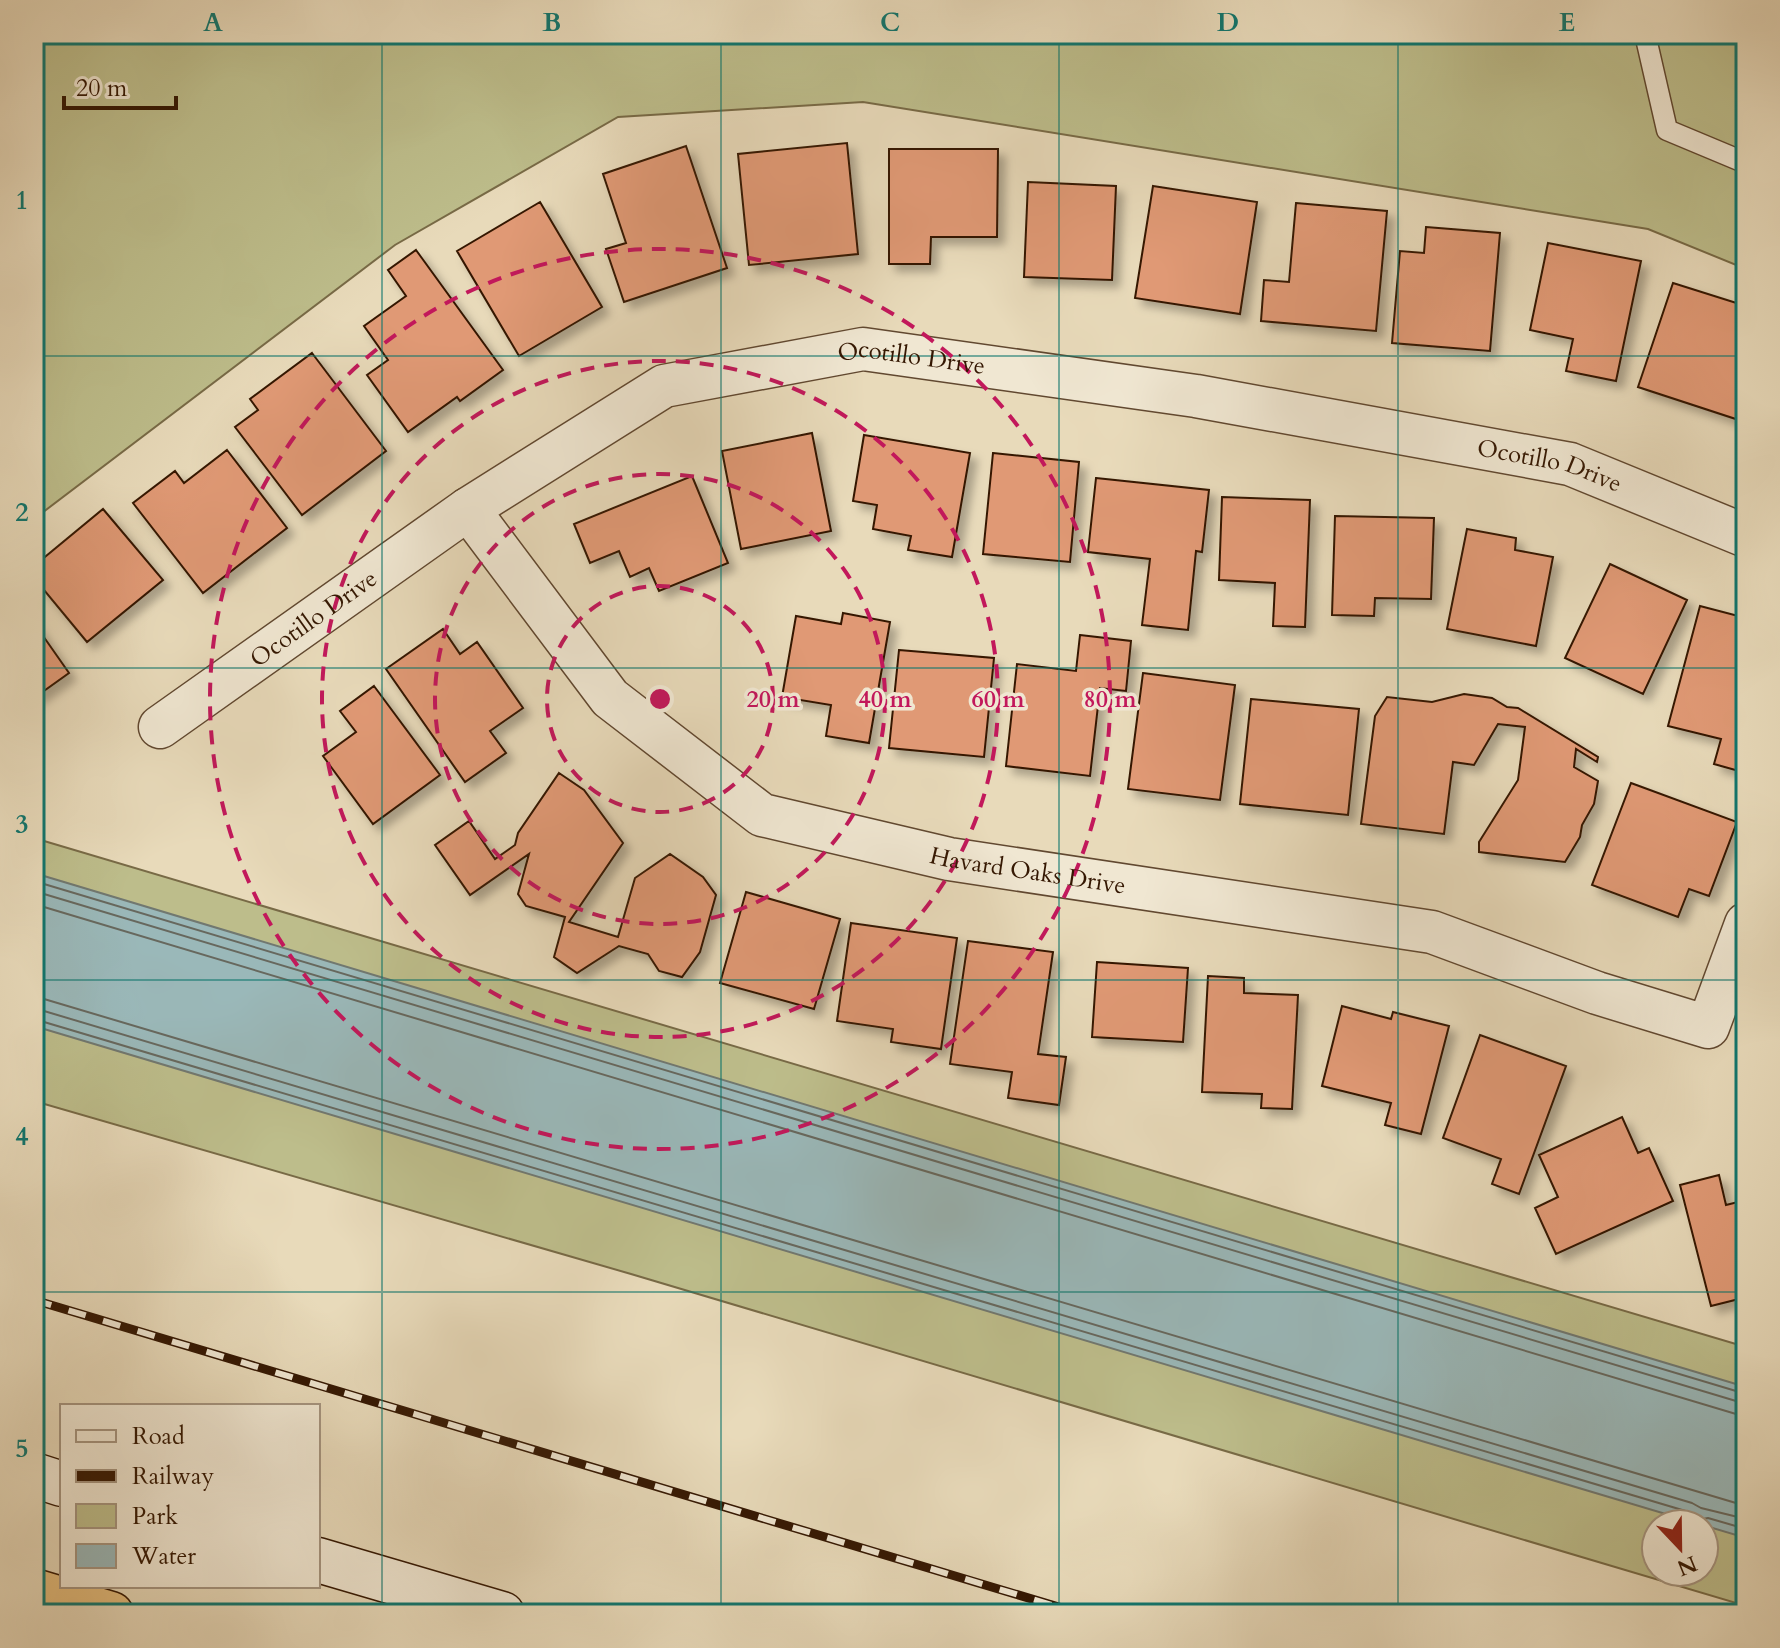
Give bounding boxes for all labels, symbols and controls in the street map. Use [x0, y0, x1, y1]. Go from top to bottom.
text: A [203, 5, 223, 40]
text: B [543, 5, 561, 40]
text: C [880, 5, 900, 40]
text: D [1217, 5, 1239, 40]
text: E [1559, 5, 1575, 40]
scale bar [64, 60, 176, 110]
text: 20 m [76, 72, 128, 105]
text: 1 [15, 183, 29, 218]
street label: Ocotillo Drive [835, 332, 987, 383]
street label: Ocotillo Drive [1475, 431, 1627, 500]
text: 2 [15, 495, 29, 530]
street label: Ocotillo Drive [243, 562, 384, 675]
text: 20 m [746, 683, 800, 716]
text: 40 m [858, 683, 912, 716]
text: 60 m [971, 683, 1025, 716]
text: 80 m [1083, 683, 1137, 716]
centre of rings [646, 685, 674, 713]
text: 3 [15, 807, 29, 842]
street label: Havard Oaks Drive [927, 839, 1128, 902]
text: 4 [15, 1119, 29, 1154]
legend [60, 1404, 320, 1588]
text: Road [132, 1420, 185, 1453]
text: 5 [15, 1431, 29, 1466]
text: Railway [132, 1460, 214, 1493]
text: Park [132, 1500, 178, 1533]
north arrow [1640, 1508, 1720, 1588]
text: Water [131, 1540, 196, 1573]
text: N [1673, 1548, 1702, 1583]

